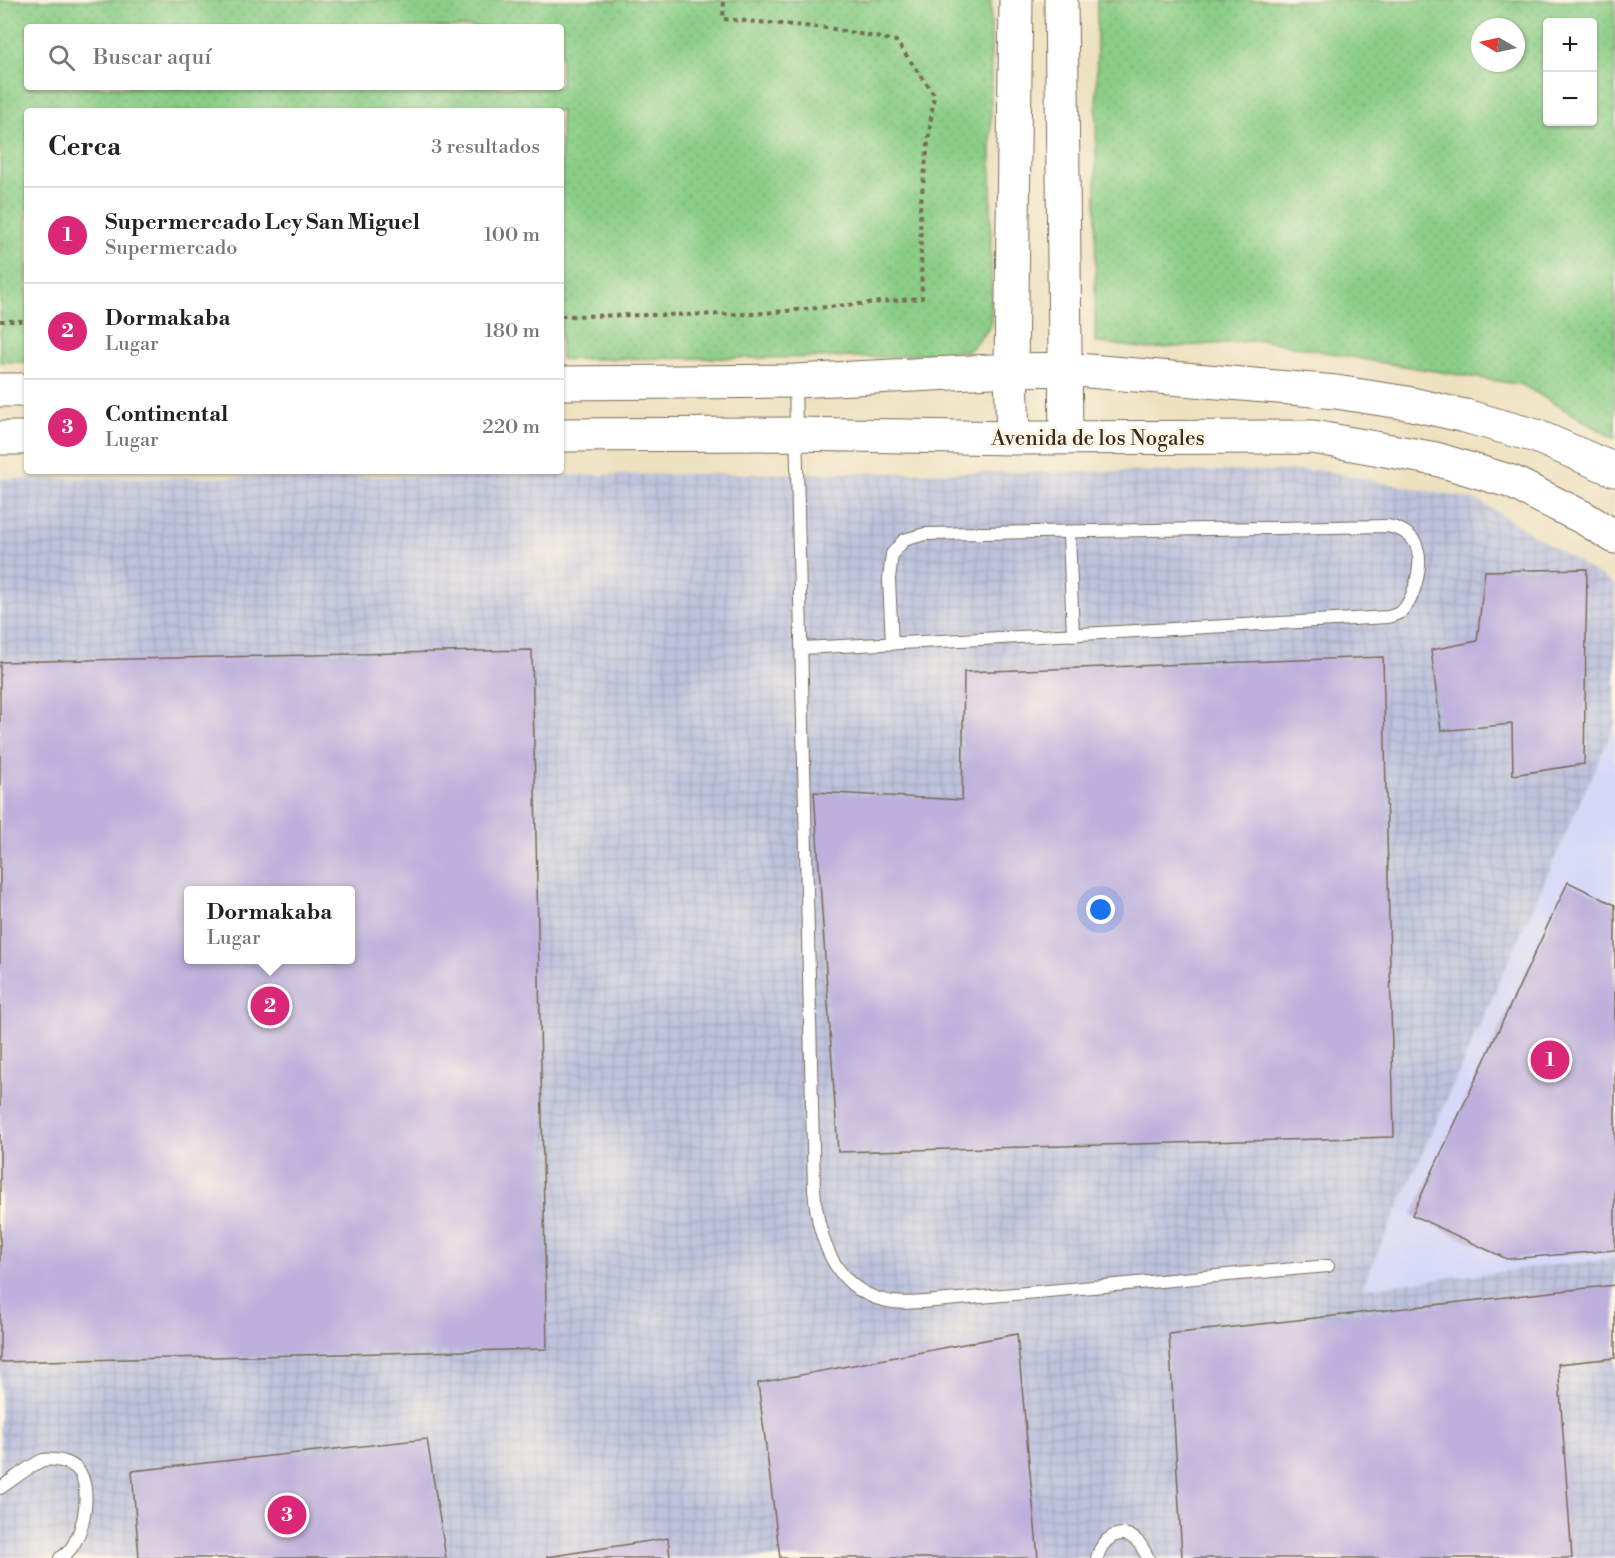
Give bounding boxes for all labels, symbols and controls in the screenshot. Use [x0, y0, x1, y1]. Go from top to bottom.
north arrow [1471, 18, 1525, 72]
map controls [1543, 18, 1597, 126]
button: + [1543, 18, 1597, 72]
search box [24, 24, 564, 90]
icon: search [45, 41, 78, 74]
text: Buscar aquí [93, 44, 211, 71]
button: − [1543, 72, 1597, 126]
text: Cerca [48, 131, 121, 163]
text: 3 resultados [431, 135, 540, 160]
text: Supermercado Ley San Miguel [105, 209, 420, 236]
text: 1 [63, 223, 72, 248]
text: 100 m [484, 223, 540, 248]
text: Supermercado [105, 236, 237, 261]
text: Dormakaba [105, 305, 230, 332]
text: 2 [61, 319, 74, 344]
text: 180 m [485, 319, 540, 344]
text: Lugar [105, 332, 159, 357]
text: Continental [105, 401, 228, 428]
text: 3 [61, 415, 74, 440]
text: 220 m [482, 415, 540, 440]
street label: Avenida de los Nogales [990, 426, 1205, 452]
text: Lugar [105, 428, 159, 453]
popup [184, 886, 355, 964]
your location [1086, 895, 1115, 924]
text: Dormakaba [207, 899, 332, 926]
text: Lugar [207, 926, 261, 951]
pin: 2 [250, 984, 290, 1028]
pin: 1 [1530, 1038, 1570, 1082]
pin: 3 [268, 1492, 306, 1538]

